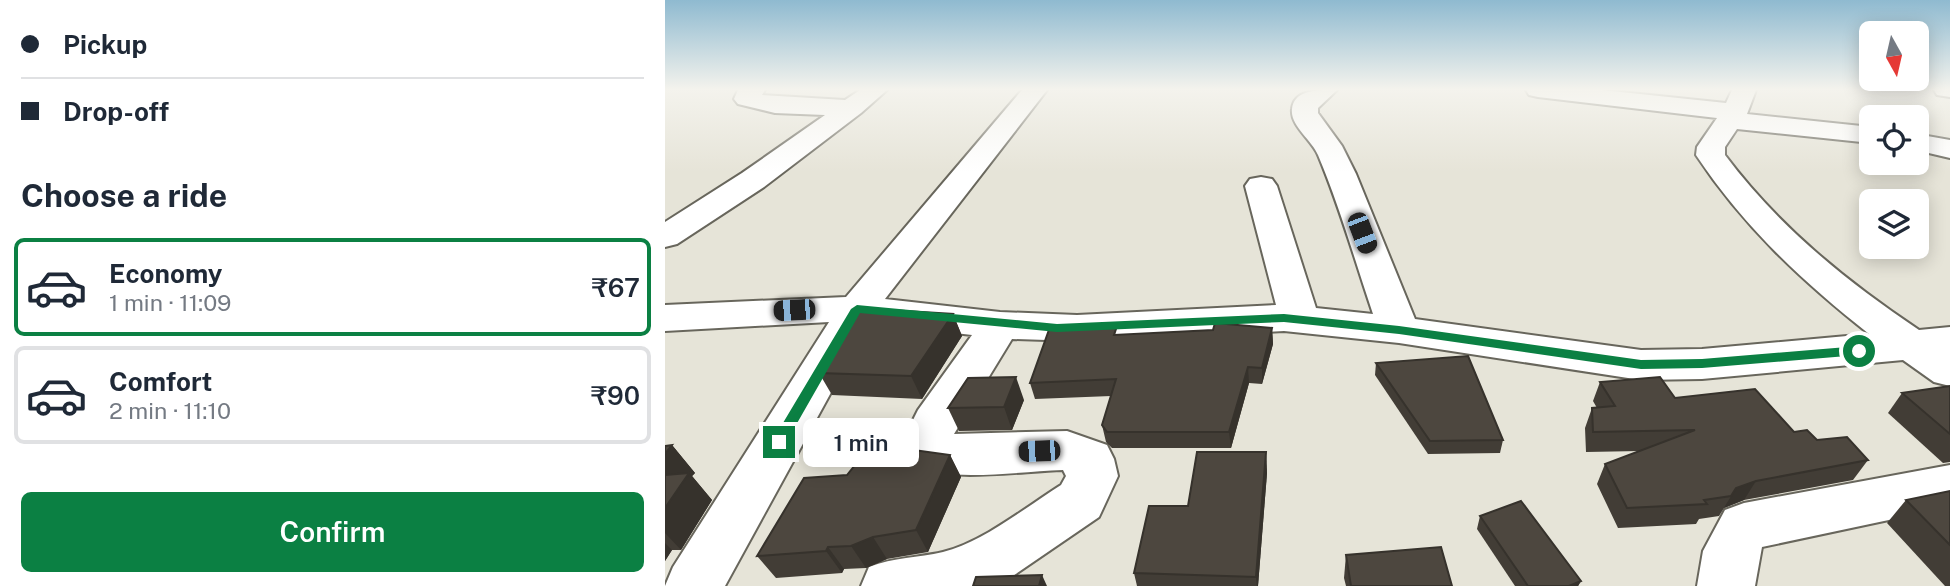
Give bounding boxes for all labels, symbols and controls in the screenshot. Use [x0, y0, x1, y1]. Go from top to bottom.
north arrow [1859, 21, 1929, 91]
map controls [1859, 21, 1929, 259]
text: Pickup [63, 29, 147, 60]
text: Drop-off [63, 96, 169, 127]
button: locate [1859, 105, 1929, 175]
text: Choose a ride [21, 177, 227, 214]
button: layers [1859, 189, 1929, 259]
car [1345, 210, 1380, 256]
icon: car [25, 256, 88, 319]
text: Economy [109, 258, 222, 289]
text: ₹67 [592, 272, 640, 303]
text: 1 min · 11:09 [109, 289, 231, 316]
car [773, 298, 816, 322]
route start [1843, 335, 1875, 367]
icon: car [25, 364, 88, 427]
text: Comfort [109, 366, 212, 397]
text: ₹90 [591, 380, 640, 411]
text: 2 min · 11:10 [109, 397, 231, 424]
callout: 1 min [803, 418, 919, 466]
route end [763, 426, 795, 458]
text: 1 min [834, 429, 888, 456]
car [1018, 440, 1061, 462]
button: Confirm [21, 492, 644, 572]

